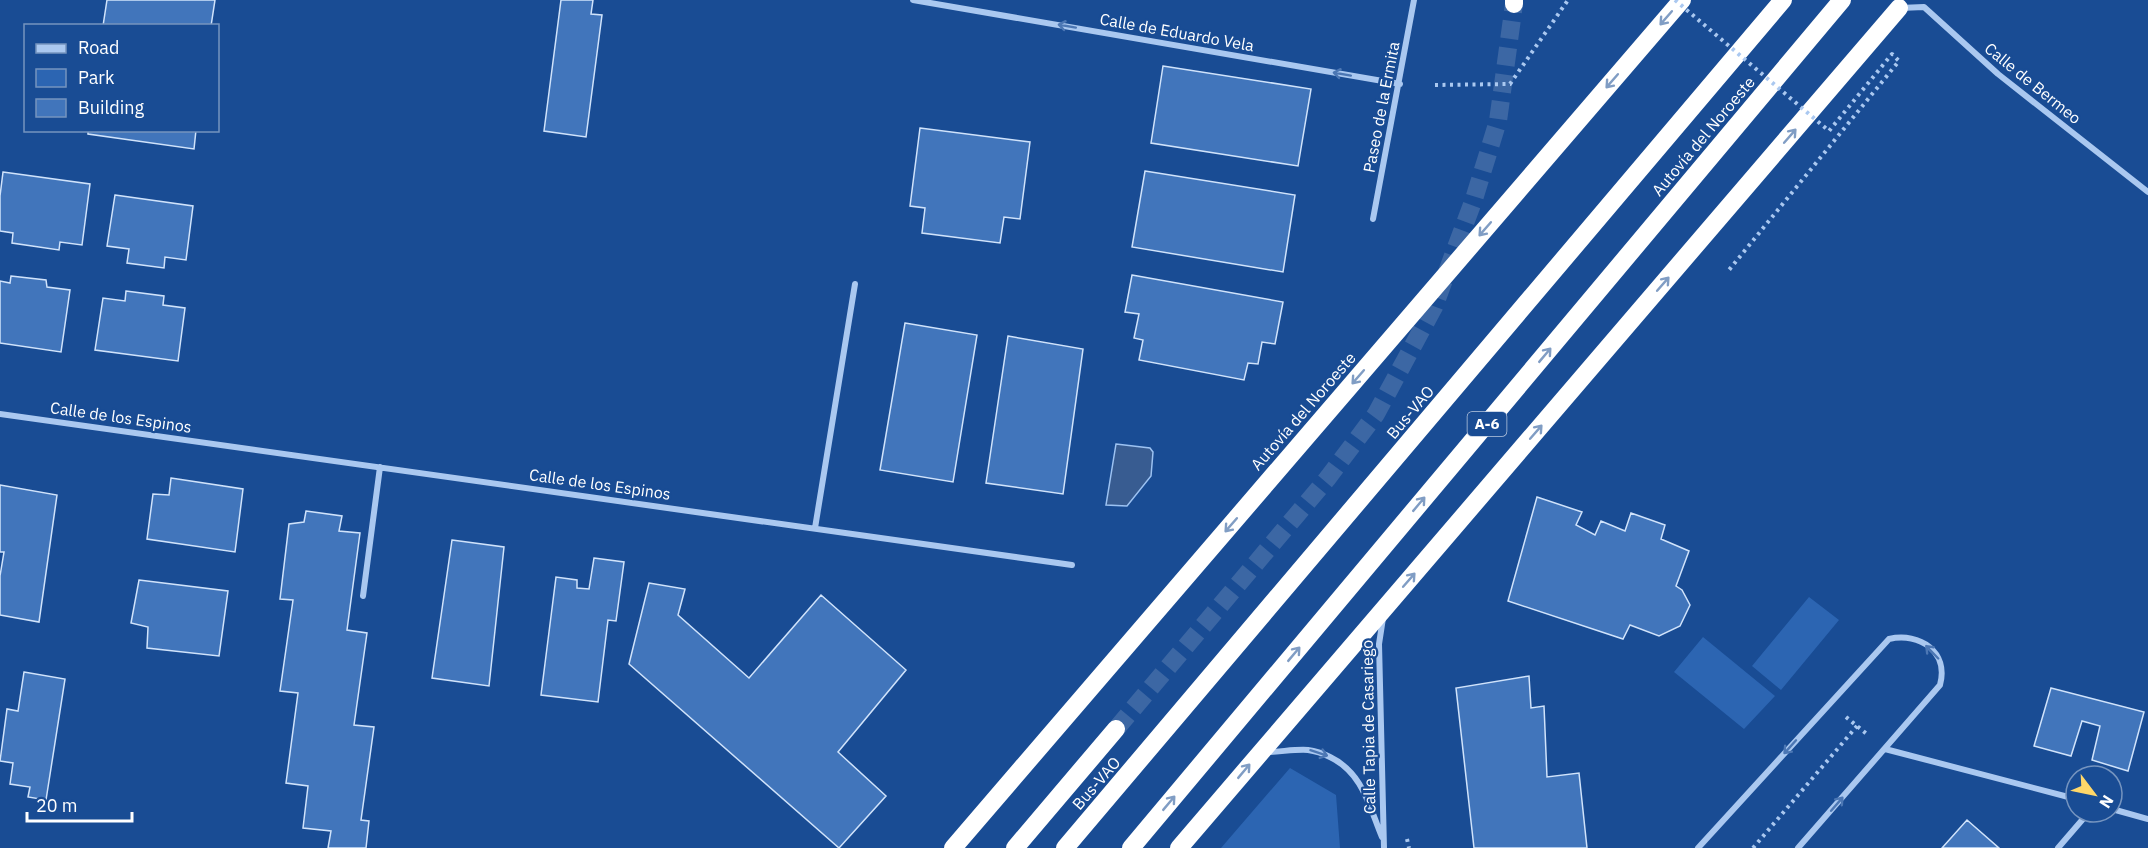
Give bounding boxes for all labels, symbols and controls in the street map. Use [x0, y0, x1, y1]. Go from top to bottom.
street label: Calle de Eduardo Vela [1098, 9, 1256, 55]
one-way arrow [1659, 10, 1673, 25]
one-way arrow [1058, 21, 1078, 32]
legend [24, 24, 219, 132]
text: Road [78, 36, 119, 59]
street label: Calle de Bermeo [1981, 38, 2085, 128]
street label: Paseo de la Ermita [1358, 39, 1404, 174]
text: Park [78, 66, 115, 89]
one-way arrow [1333, 68, 1353, 79]
street label: Autovía del Noroeste [1647, 72, 1759, 200]
one-way arrow [1606, 73, 1619, 89]
text: Building [78, 96, 145, 119]
one-way arrow [1783, 129, 1797, 144]
one-way arrow [1478, 221, 1492, 236]
one-way arrow [1656, 277, 1670, 292]
street label: Autovía del Noroeste [1246, 348, 1360, 474]
one-way arrow [1538, 348, 1552, 363]
one-way arrow [1351, 369, 1365, 384]
street label: Bus-VAO [1382, 381, 1438, 443]
street label: Calle de los Espinos [49, 397, 193, 437]
road number: A-6 [1468, 412, 1506, 436]
one-way arrow [1529, 425, 1543, 440]
street label: Calle de los Espinos [528, 464, 672, 504]
one-way arrow [1413, 496, 1426, 512]
one-way arrow [1224, 517, 1238, 532]
one-way arrow [1402, 573, 1416, 588]
street label: Calle Tapia de Casariego [1356, 640, 1380, 814]
one-way arrow [1925, 644, 1939, 659]
one-way arrow [1287, 647, 1301, 662]
one-way arrow [1783, 739, 1797, 754]
one-way arrow [1309, 749, 1328, 760]
street label: Bus-VAO [1068, 752, 1124, 814]
one-way arrow [1237, 764, 1251, 779]
north arrow [2064, 764, 2124, 824]
scale bar [27, 785, 132, 823]
text: N [2095, 792, 2118, 812]
text: 20 m [36, 794, 78, 817]
one-way arrow [1162, 796, 1176, 811]
one-way arrow [1830, 796, 1843, 812]

